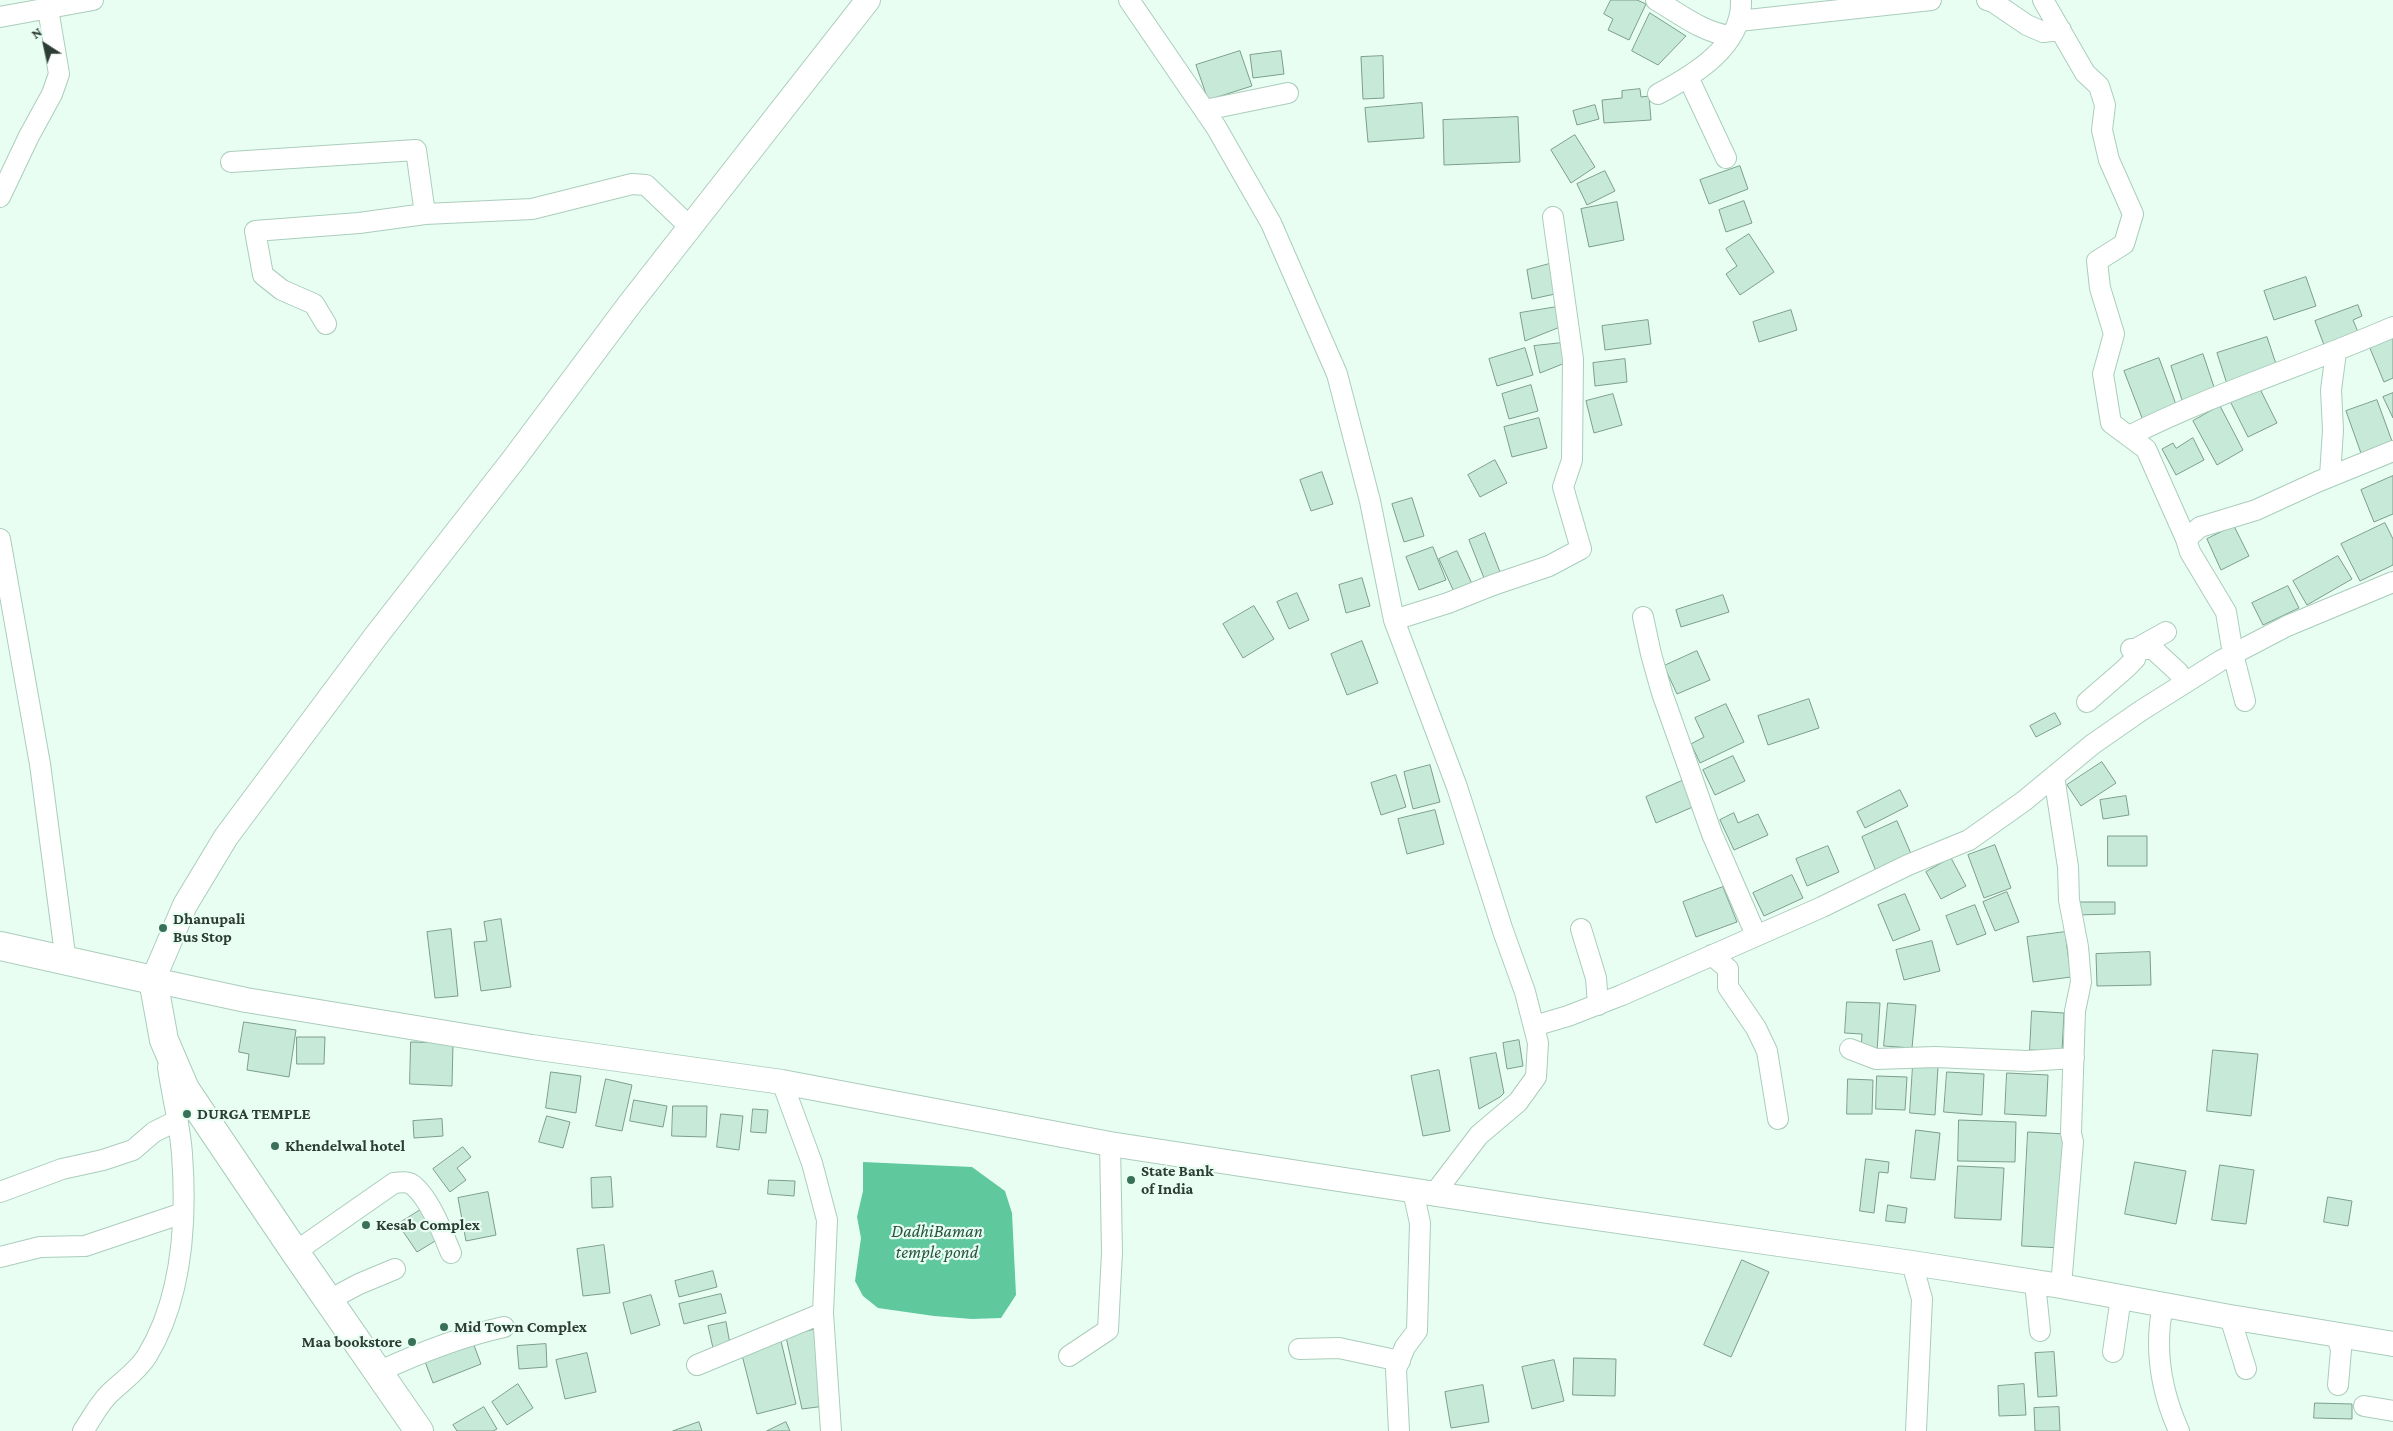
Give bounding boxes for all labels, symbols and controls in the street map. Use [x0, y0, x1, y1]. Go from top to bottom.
north arrow [20, 20, 70, 70]
text: N [28, 23, 45, 42]
place label: Dhanupali Bus Stop [173, 909, 245, 947]
marker: Dhanupali Bus Stop [157, 922, 169, 934]
place label: DURGA TEMPLE [197, 1104, 311, 1124]
marker: DURGA TEMPLE [181, 1108, 193, 1120]
place label: Khendelwal hotel [285, 1136, 405, 1156]
marker: Khendelwal hotel [269, 1140, 281, 1152]
place label: State Bank of India [1141, 1161, 1214, 1199]
marker: State Bank of India [1125, 1174, 1137, 1186]
place label: Kesab Complex [376, 1215, 480, 1235]
marker: Kesab Complex [360, 1219, 372, 1231]
water label: DadhiBaman temple pond [891, 1220, 983, 1262]
place label: Mid Town Complex [454, 1317, 587, 1337]
marker: Mid Town Complex [438, 1321, 450, 1333]
place label: Maa bookstore [302, 1332, 402, 1352]
marker: Maa bookstore [406, 1336, 418, 1348]

